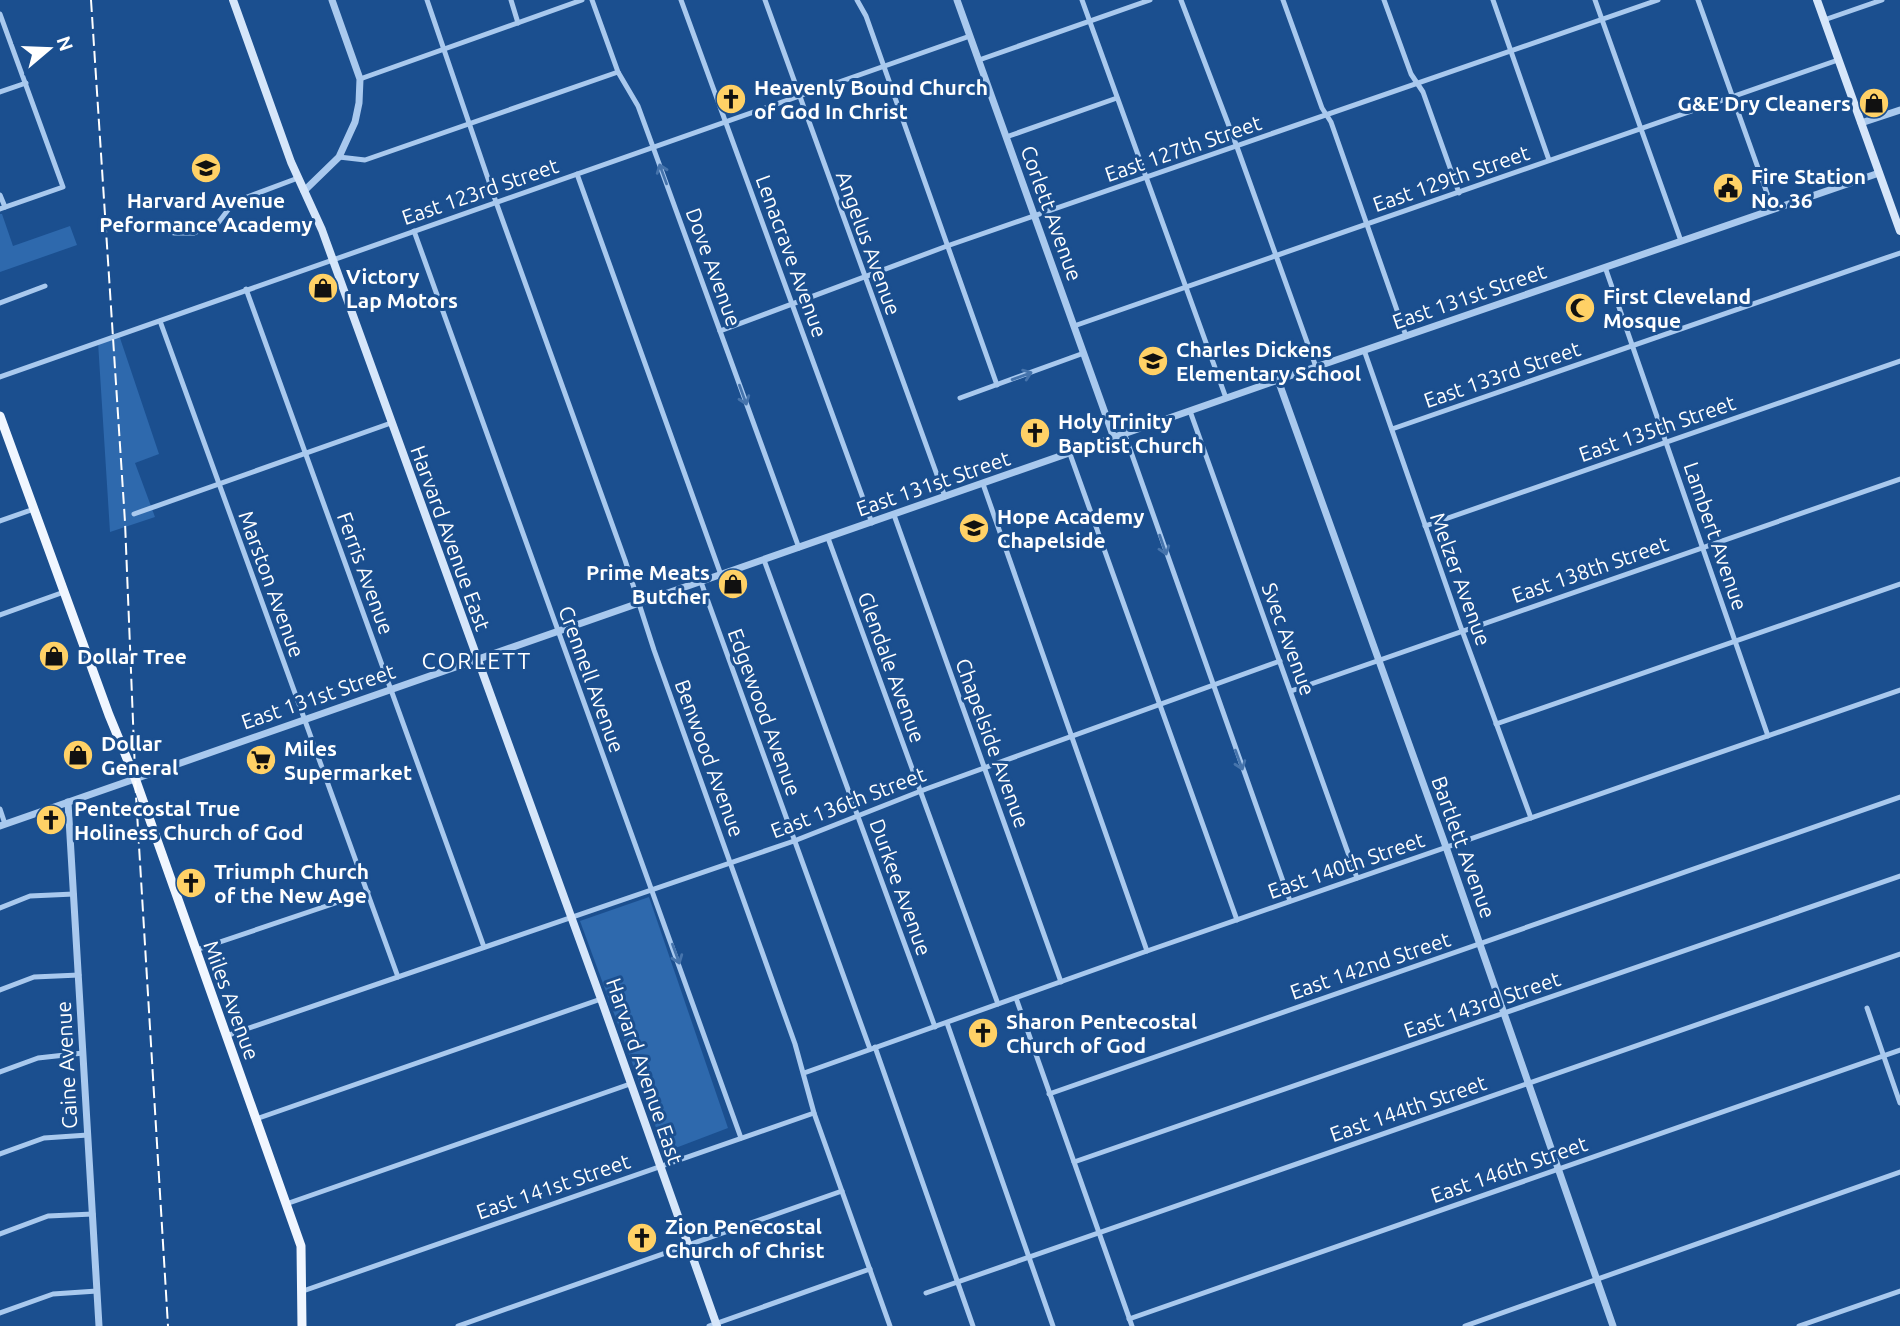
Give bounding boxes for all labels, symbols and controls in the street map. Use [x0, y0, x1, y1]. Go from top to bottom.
north arrow [14, 14, 84, 84]
text: N [52, 33, 78, 54]
place label: Heavenly Bound Church of God In Christ [754, 75, 988, 123]
church icon: Heavenly Bound Church of God In Christ [714, 82, 748, 116]
shop icon: G&E Dry Cleaners [1857, 86, 1891, 120]
place label: G&E Dry Cleaners [1678, 91, 1851, 115]
street label: East 127th Street [1102, 110, 1264, 186]
street label: East 129th Street [1370, 140, 1532, 216]
street label: Corlett Avenue [1016, 142, 1088, 284]
school or university icon: Harvard Avenue Peformance Academy [189, 151, 223, 185]
street label: East 123rd Street [399, 153, 561, 229]
one-way arrow [656, 164, 668, 186]
place label: Fire Station No. 36 [1751, 164, 1866, 212]
street label: Angelus Avenue [832, 168, 906, 318]
public building icon: Fire Station No. 36 [1711, 171, 1745, 205]
street label: Lenacrave Avenue [751, 172, 833, 340]
place label: Harvard Avenue Peformance Academy [99, 188, 313, 236]
street label: Dove Avenue [681, 204, 747, 330]
street label: East 131st Street [1389, 258, 1549, 334]
place label: Victory Lap Motors [346, 264, 458, 312]
shop icon: Victory Lap Motors [306, 271, 340, 305]
place label: First Cleveland Mosque [1603, 284, 1751, 332]
mosque icon: First Cleveland Mosque [1563, 291, 1597, 325]
street label: East 133rd Street [1421, 336, 1583, 412]
place label: Charles Dickens Elementary School [1176, 337, 1361, 385]
school or university icon: Charles Dickens Elementary School [1136, 344, 1170, 378]
one-way arrow [1010, 369, 1032, 381]
one-way arrow [738, 383, 751, 405]
street label: East 135th Street [1576, 390, 1738, 466]
place label: Holy Trinity Baptist Church [1058, 409, 1204, 457]
church icon: Holy Trinity Baptist Church [1018, 416, 1052, 450]
street label: Harvard Avenue East [406, 442, 496, 634]
street label: East 131st Street [853, 445, 1013, 521]
street label: Lambert Avenue [1679, 459, 1753, 613]
place label: Hope Academy Chapelside [997, 504, 1144, 552]
street label: Marston Avenue [234, 507, 310, 661]
street label: Ferris Avenue [333, 509, 399, 637]
street label: Melzer Avenue [1426, 509, 1496, 649]
school or university icon: Hope Academy Chapelside [957, 511, 991, 545]
street label: East 138th Street [1509, 531, 1671, 607]
one-way arrow [1158, 534, 1171, 556]
place label: Prime Meats Butcher [586, 560, 710, 608]
shop icon: Prime Meats Butcher [716, 567, 750, 601]
street label: Svec Avenue [1258, 580, 1320, 698]
street label: Glendale Avenue [854, 588, 930, 746]
street label: Crennell Avenue [554, 602, 630, 756]
street label: Edgewood Avenue [724, 625, 806, 799]
shop icon: Dollar Tree [37, 639, 71, 673]
place label: Dollar Tree [77, 644, 187, 668]
district label: CORLETT [422, 648, 532, 673]
street label: Chapelside Avenue [951, 655, 1035, 831]
street label: East 131st Street [238, 658, 398, 734]
street label: Benwood Avenue [670, 676, 750, 840]
place label: Dollar General [101, 731, 178, 779]
place label: Miles Supermarket [284, 736, 412, 784]
shop icon: Dollar General [61, 738, 95, 772]
supermarket icon: Miles Supermarket [244, 743, 278, 777]
one-way arrow [1234, 748, 1247, 770]
street label: East 136th Street [767, 761, 929, 843]
street label: Bartlett Avenue [1427, 773, 1501, 921]
place label: Pentecostal True Holiness Church of God [74, 796, 303, 844]
church icon: Pentecostal True Holiness Church of God [34, 803, 68, 837]
street label: Durkee Avenue [865, 815, 937, 959]
street label: East 140th Street [1265, 827, 1427, 903]
place label: Triumph Church of the New Age [214, 859, 369, 907]
church icon: Triumph Church of the New Age [174, 866, 208, 900]
street label: East 142nd Street [1287, 926, 1453, 1004]
street label: Miles Avenue [199, 937, 265, 1063]
one-way arrow [670, 942, 683, 964]
street label: East 143rd Street [1401, 966, 1563, 1042]
street label: Harvard Avenue East [602, 975, 688, 1167]
street label: Caine Avenue [51, 1000, 81, 1130]
place label: Sharon Pentecostal Church of God [1006, 1009, 1197, 1057]
church icon: Sharon Pentecostal Church of God [966, 1016, 1000, 1050]
street label: East 144th Street [1327, 1070, 1489, 1146]
street label: East 146th Street [1428, 1131, 1590, 1207]
street label: East 141st Street [473, 1148, 633, 1224]
place label: Zion Penecostal Church of Christ [665, 1214, 824, 1262]
church icon: Zion Penecostal Church of Christ [625, 1221, 659, 1255]

